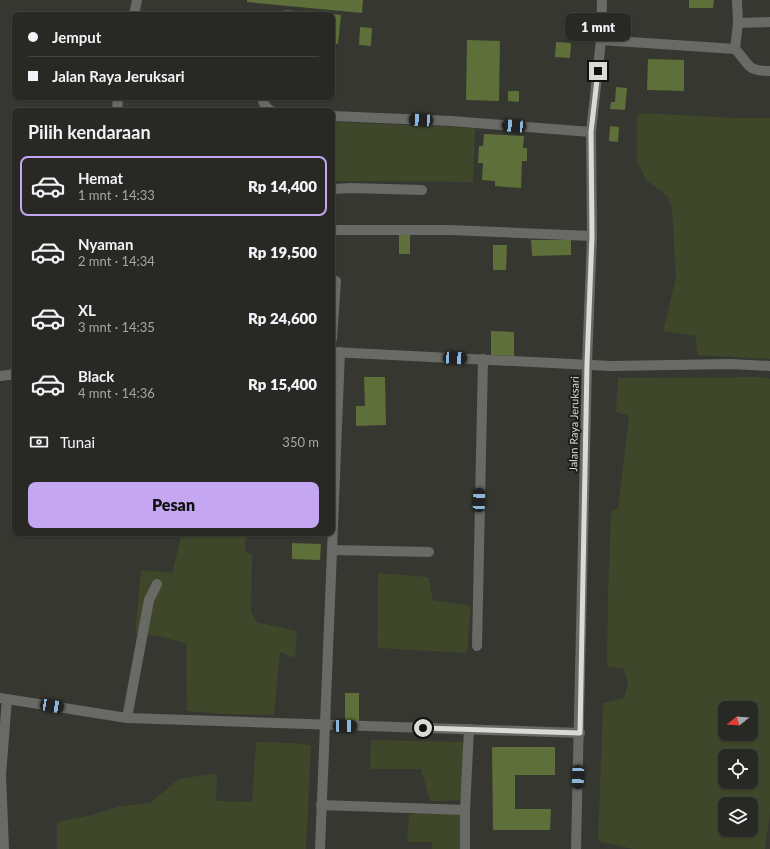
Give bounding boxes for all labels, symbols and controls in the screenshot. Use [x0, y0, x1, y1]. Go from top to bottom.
callout: 1 mnt [565, 13, 631, 41]
text: 1 mnt [581, 19, 615, 35]
text: Jemput [52, 28, 101, 46]
route end [589, 62, 607, 80]
text: Jalan Raya Jeruksari [52, 67, 185, 85]
car [409, 113, 433, 127]
car [502, 119, 526, 133]
text: Pilih kendaraan [28, 121, 151, 143]
icon: car [30, 168, 66, 204]
text: Hemat [78, 169, 123, 187]
text: Rp 14,400 [248, 177, 317, 195]
text: 1 mnt · 14:33 [78, 187, 155, 203]
icon: car [30, 234, 66, 270]
text: Nyaman [78, 235, 133, 253]
text: Rp 19,500 [248, 243, 317, 261]
text: 2 mnt · 14:34 [78, 253, 155, 269]
icon: car [30, 300, 66, 336]
text: XL [78, 301, 96, 319]
text: Rp 24,600 [248, 309, 317, 327]
text: 3 mnt · 14:35 [78, 319, 155, 335]
car [443, 351, 467, 365]
icon: car [30, 366, 66, 402]
text: Black [78, 367, 114, 385]
text: Rp 15,400 [248, 375, 317, 393]
street label: Jalan Raya Jeruksari [566, 376, 581, 472]
text: 4 mnt · 14:36 [78, 385, 155, 401]
icon: cash [28, 431, 50, 453]
text: Tunai [60, 433, 95, 451]
text: 350 m [282, 434, 319, 450]
button: Pesan [28, 482, 319, 528]
car [473, 488, 485, 512]
car [39, 698, 65, 714]
north arrow [718, 701, 758, 741]
map controls [718, 701, 758, 837]
route start [414, 719, 432, 737]
car [333, 720, 357, 732]
button: locate [718, 749, 758, 789]
car [572, 765, 584, 789]
button: layers [718, 797, 758, 837]

